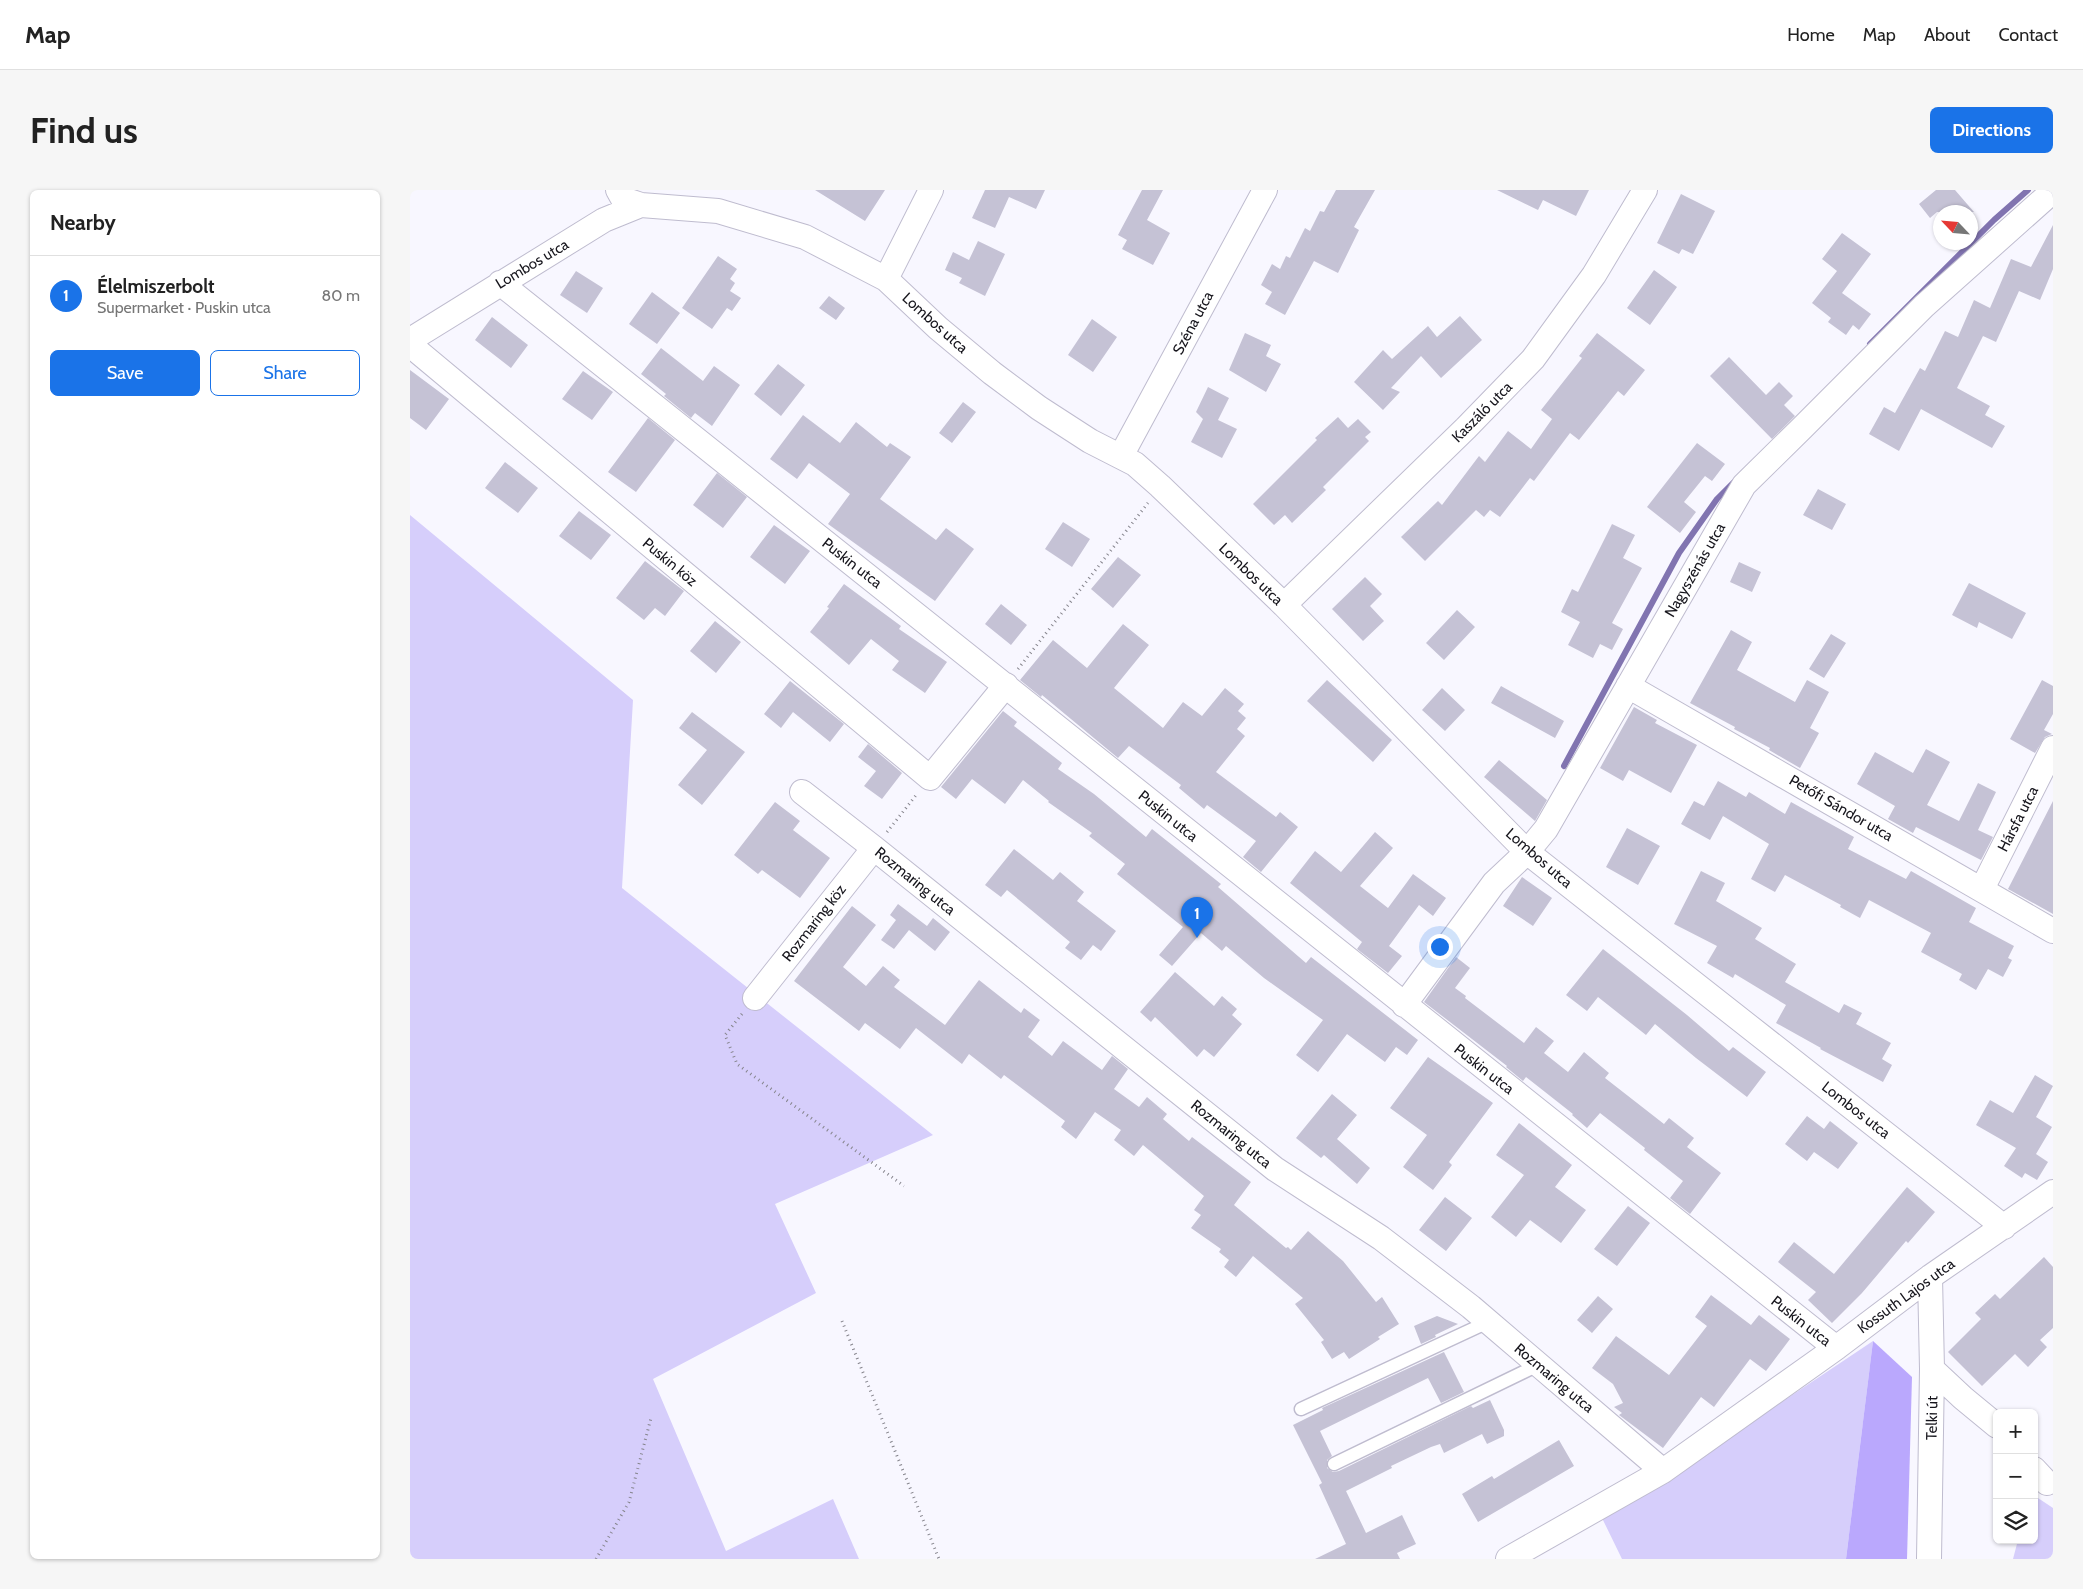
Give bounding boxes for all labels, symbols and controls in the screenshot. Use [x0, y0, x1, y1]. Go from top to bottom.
text: Map [25, 20, 71, 49]
text: Home [1787, 24, 1835, 46]
text: Map [1863, 24, 1896, 46]
text: About [1924, 24, 1970, 46]
text: Contact [1998, 24, 2058, 46]
button: Directions [1930, 107, 2053, 153]
text: Find us [30, 109, 138, 152]
north arrow [1933, 205, 1978, 250]
text: Nearby [50, 210, 116, 235]
street label: Lombos utca [492, 235, 572, 293]
text: Élelmiszerbolt [97, 275, 215, 298]
text: 1 [63, 286, 69, 305]
text: 80 m [322, 286, 360, 305]
street label: Széna utca [1169, 288, 1218, 358]
street label: Lombos utca [899, 289, 972, 358]
text: Supermarket · Puskin utca [97, 298, 271, 317]
button: Save [50, 350, 200, 396]
button: Share [210, 350, 360, 396]
street label: Kaszáló utca [1448, 377, 1517, 446]
street label: Nagyszénás utca [1661, 519, 1730, 620]
street label: Puskin köz [639, 534, 701, 590]
street label: Puskin utca [818, 534, 886, 592]
street label: Lombos utca [1215, 539, 1287, 609]
street label: Petőfi Sándor utca [1786, 771, 1897, 845]
street label: Hársfa utca [1994, 783, 2042, 855]
street label: Puskin utca [1135, 787, 1202, 846]
street label: Lombos utca [1502, 824, 1576, 892]
street label: Rozmaring utca [871, 843, 959, 919]
street label: Rozmaring köz [778, 881, 850, 965]
pin: 1 [1181, 897, 1213, 938]
your location [1427, 934, 1453, 960]
street label: Puskin utca [1450, 1040, 1518, 1098]
street label: Lombos utca [1818, 1078, 1894, 1143]
street label: Rozmaring utca [1187, 1096, 1275, 1172]
street label: Kossuth Lajos utca [1854, 1254, 1959, 1337]
street label: Puskin utca [1767, 1292, 1835, 1350]
street label: Rozmaring utca [1511, 1340, 1598, 1417]
street label: Telki út [1923, 1396, 1941, 1440]
map controls [1993, 1409, 2038, 1544]
button: + [1993, 1409, 2038, 1454]
button: − [1993, 1454, 2038, 1499]
button: layers [1993, 1499, 2038, 1544]

